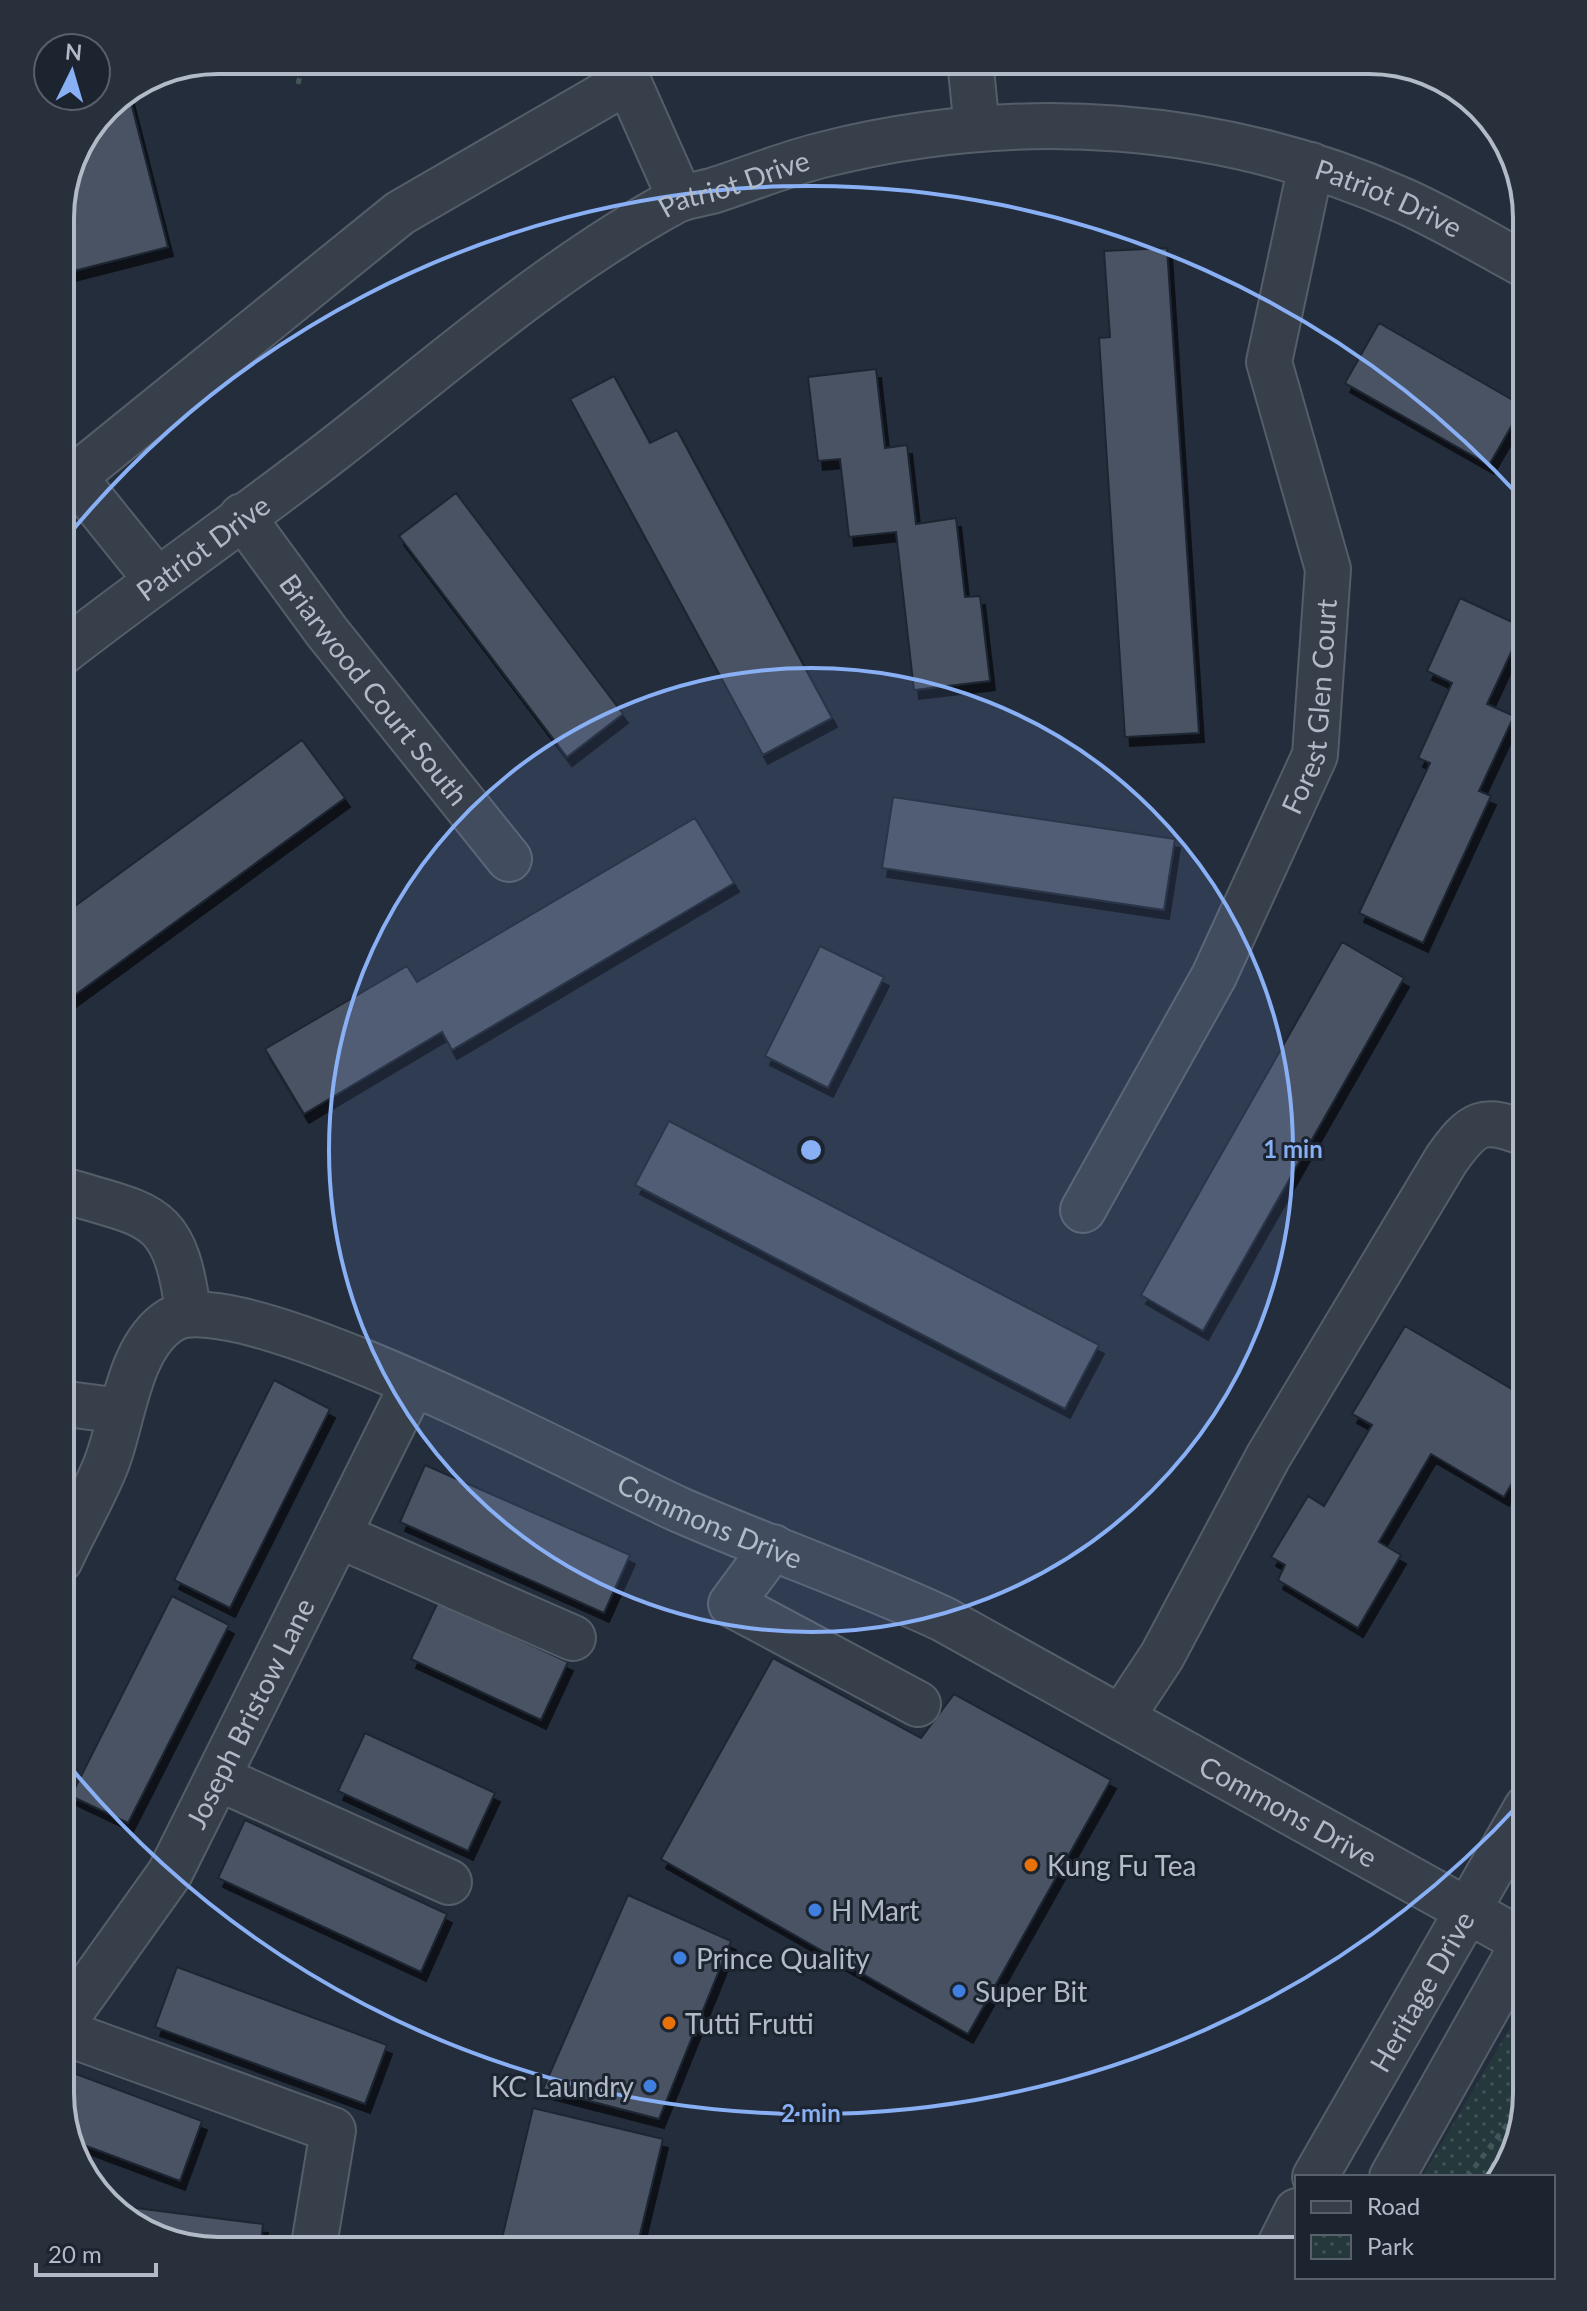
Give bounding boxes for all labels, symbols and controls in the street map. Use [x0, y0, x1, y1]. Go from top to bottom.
north arrow [32, 32, 112, 112]
text: N [64, 37, 83, 66]
street label: Patriot Drive [652, 142, 813, 224]
street label: Patriot Drive [1311, 151, 1468, 244]
street label: Patriot Drive [129, 487, 276, 608]
street label: Briarwood Court South [273, 567, 476, 812]
street label: Forest Glen Court [1273, 598, 1343, 819]
text: 1 min [1263, 1134, 1323, 1163]
centre of rings [797, 1136, 825, 1164]
street label: Commons Drive [612, 1466, 807, 1575]
street label: Joseph Bristow Lane [178, 1592, 321, 1834]
street label: Commons Drive [1194, 1748, 1383, 1874]
place label: Kung Fu Tea [1047, 1848, 1196, 1882]
marker: Kung Fu Tea [1022, 1856, 1040, 1874]
place label: H Mart [831, 1893, 919, 1927]
marker: H Mart [806, 1901, 824, 1919]
street label: Heritage Drive [1362, 1905, 1481, 2078]
place label: Prince Quality [696, 1941, 870, 1975]
marker: Prince Quality [671, 1949, 689, 1967]
place label: Super Bit [975, 1974, 1087, 2008]
marker: Super Bit [950, 1982, 968, 2000]
place label: Tutti Frutti [685, 2006, 814, 2040]
marker: Tutti Frutti [660, 2014, 678, 2032]
place label: KC Laundry [491, 2069, 635, 2103]
marker: KC Laundry [641, 2077, 659, 2095]
text: 2 min [781, 2098, 841, 2127]
legend [1295, 2175, 1555, 2279]
text: Road [1367, 2191, 1420, 2220]
scale bar [36, 2227, 156, 2277]
text: Park [1367, 2231, 1415, 2260]
text: 20 m [48, 2239, 102, 2268]

